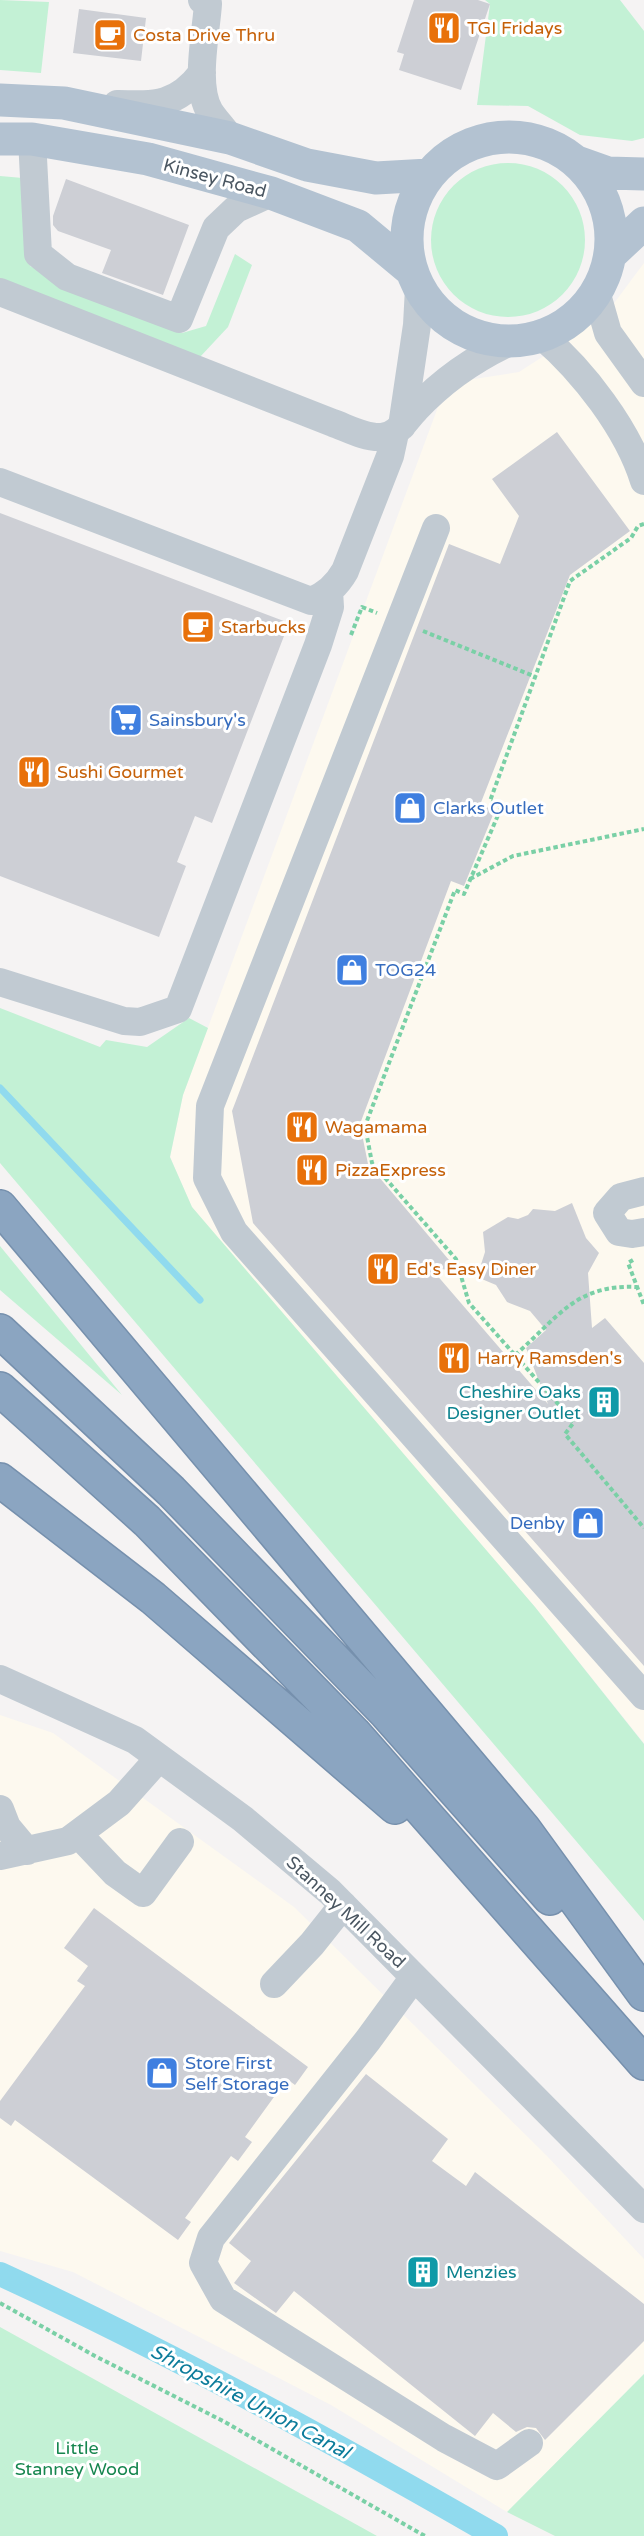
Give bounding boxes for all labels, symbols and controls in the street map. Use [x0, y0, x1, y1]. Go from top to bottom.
restaurant icon: TGI Fridays [426, 10, 462, 46]
cafe icon: Costa Drive Thru [92, 17, 128, 53]
place label: TGI Fridays [467, 17, 562, 39]
place label: Costa Drive Thru [133, 24, 275, 46]
street label: Kinsey Road [161, 154, 269, 202]
cafe icon: Starbucks [180, 609, 216, 645]
place label: Starbucks [221, 616, 306, 638]
supermarket icon: Sainsbury's [108, 702, 144, 738]
place label: Sainsbury's [149, 709, 246, 731]
restaurant icon: Sushi Gourmet [16, 754, 52, 790]
place label: Sushi Gourmet [57, 761, 184, 783]
shop icon: Clarks Outlet [392, 790, 428, 826]
place label: Clarks Outlet [433, 797, 544, 819]
shop icon: TOG24 [334, 952, 370, 988]
place label: TOG24 [375, 959, 436, 981]
restaurant icon: Wagamama [284, 1109, 320, 1145]
place label: Wagamama [325, 1116, 427, 1138]
restaurant icon: PizzaExpress [294, 1152, 330, 1188]
place label: PizzaExpress [335, 1159, 446, 1181]
restaurant icon: Ed's Easy Diner [365, 1251, 401, 1287]
place label: Ed's Easy Diner [406, 1258, 536, 1280]
restaurant icon: Harry Ramsden's [436, 1340, 472, 1376]
place label: Harry Ramsden's [477, 1347, 622, 1369]
place label: Cheshire Oaks Designer Outlet [447, 1381, 581, 1424]
building icon: Cheshire Oaks Designer Outlet [586, 1384, 622, 1420]
shop icon: Denby [570, 1505, 606, 1541]
place label: Denby [510, 1512, 565, 1534]
street label: Stanney Mill Road [282, 1851, 410, 1973]
place label: Store First Self Storage [185, 2052, 289, 2095]
shop icon: Store First Self Storage [144, 2055, 180, 2091]
building icon: Menzies [405, 2254, 441, 2290]
place label: Menzies [446, 2261, 517, 2283]
water label: Shropshire Union Canal [146, 2339, 355, 2466]
park label: Little Stanney Wood [15, 2437, 139, 2480]

